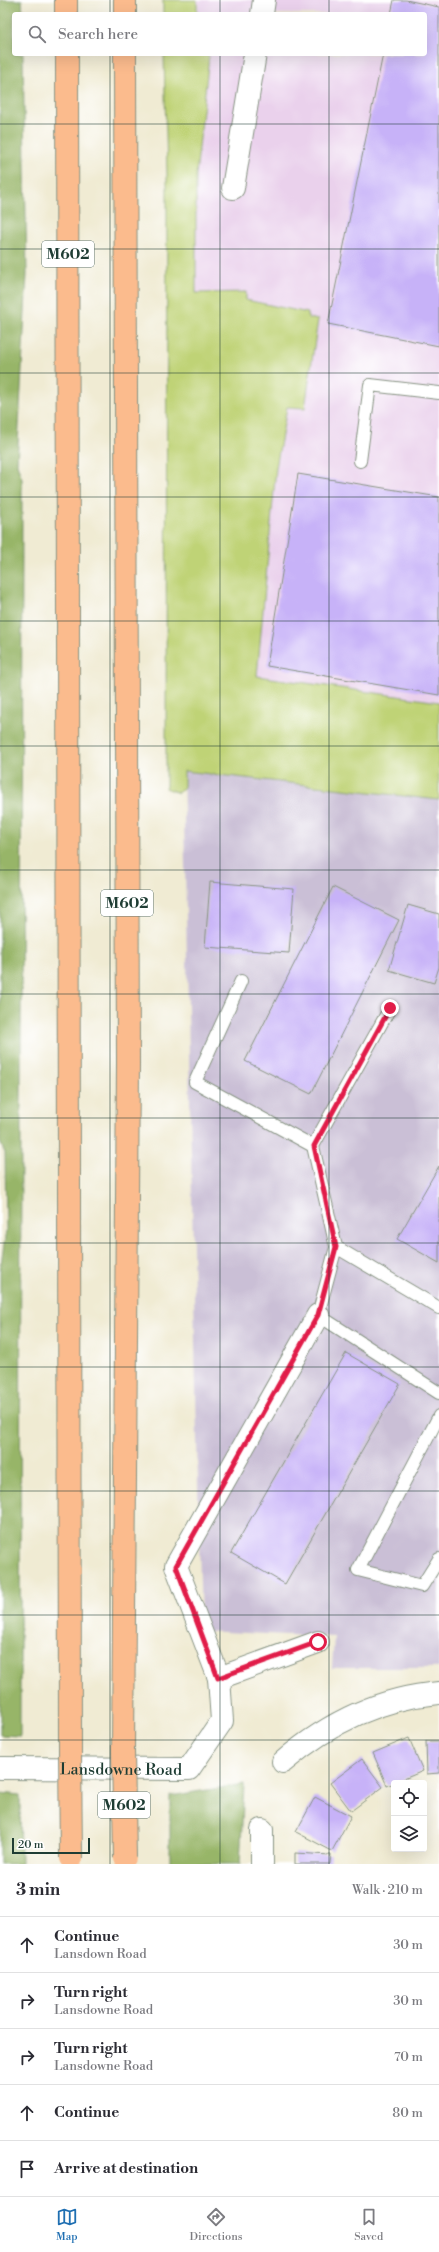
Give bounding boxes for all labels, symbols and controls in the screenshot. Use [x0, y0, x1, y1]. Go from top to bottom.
search box [12, 12, 427, 56]
icon: search [26, 23, 48, 45]
text: Search here [58, 25, 138, 44]
road number: M602 [42, 241, 94, 267]
road number: M602 [101, 890, 153, 916]
route end [381, 999, 399, 1017]
route start [309, 1633, 327, 1651]
street label: Lansdowne Road [60, 1759, 182, 1780]
map controls [391, 1780, 427, 1852]
button: locate [391, 1780, 427, 1816]
road number: M602 [98, 1792, 150, 1818]
button: layers [391, 1816, 427, 1852]
scale bar [12, 1836, 90, 1855]
text: 20 m [18, 1838, 43, 1852]
text: 3 min [16, 1879, 60, 1901]
text: Walk · 210 m [352, 1882, 423, 1898]
text: Continue [54, 1927, 119, 1946]
icon: ahead [16, 1934, 38, 1956]
text: 30 m [393, 1937, 423, 1953]
text: Lansdown Road [54, 1946, 147, 1962]
text: Turn right [54, 1983, 128, 2002]
icon: right [16, 1990, 38, 2012]
text: 30 m [393, 1993, 423, 2009]
text: Lansdowne Road [54, 2002, 153, 2018]
text: Turn right [54, 2039, 128, 2058]
icon: right [16, 2046, 38, 2068]
text: 70 m [394, 2049, 423, 2065]
text: Lansdowne Road [54, 2058, 153, 2074]
icon: ahead [16, 2102, 38, 2124]
text: Continue [54, 2103, 119, 2122]
text: 80 m [392, 2105, 423, 2121]
icon: arrive [16, 2158, 38, 2180]
text: Arrive at destination [54, 2159, 198, 2178]
tab: Map [56, 2206, 78, 2244]
tab: Directions [190, 2206, 243, 2244]
tab: Saved [354, 2206, 383, 2244]

